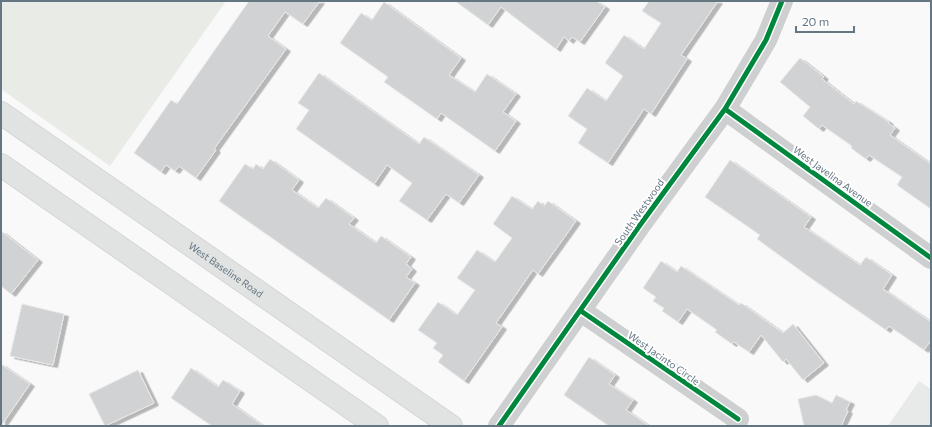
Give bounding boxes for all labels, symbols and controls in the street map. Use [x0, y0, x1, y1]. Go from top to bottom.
scale bar [796, 8, 854, 34]
text: 20 m [802, 14, 829, 28]
street label: West Javelina Avenue [791, 143, 875, 209]
street label: South Westwood [612, 176, 666, 247]
street label: West Baseline Road [186, 239, 266, 300]
street label: West Jacinto Circle [626, 329, 702, 387]

